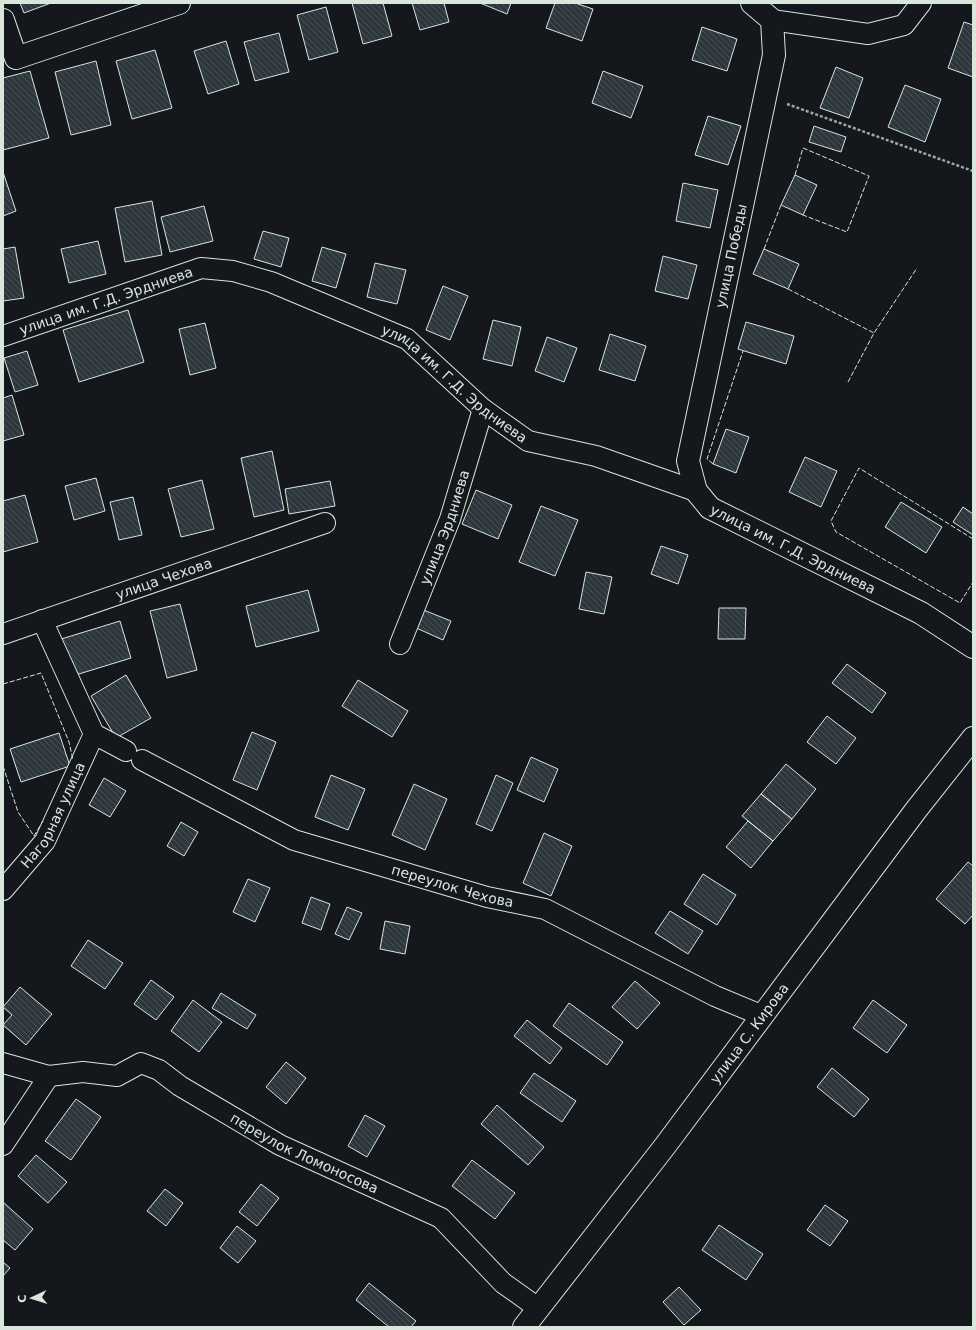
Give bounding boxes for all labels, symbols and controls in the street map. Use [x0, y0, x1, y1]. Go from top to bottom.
street label: улица Победы [712, 203, 750, 309]
street label: улица им. Г.Д. Эрдниева [17, 263, 195, 338]
street label: улица им. Г.Д. Эрдниева [379, 321, 530, 446]
street label: улица Эрдниева [417, 468, 472, 587]
street label: улица им. Г.Д. Эрдниева [708, 501, 878, 597]
street label: улица Чехова [113, 555, 214, 603]
street label: Нагорная улица [17, 759, 88, 871]
street label: переулок Чехова [390, 861, 515, 910]
street label: улица С. Кирова [707, 980, 792, 1087]
street label: переулок Ломоносова [228, 1110, 381, 1197]
north arrow [12, 1278, 52, 1318]
text: С [16, 1294, 29, 1303]

